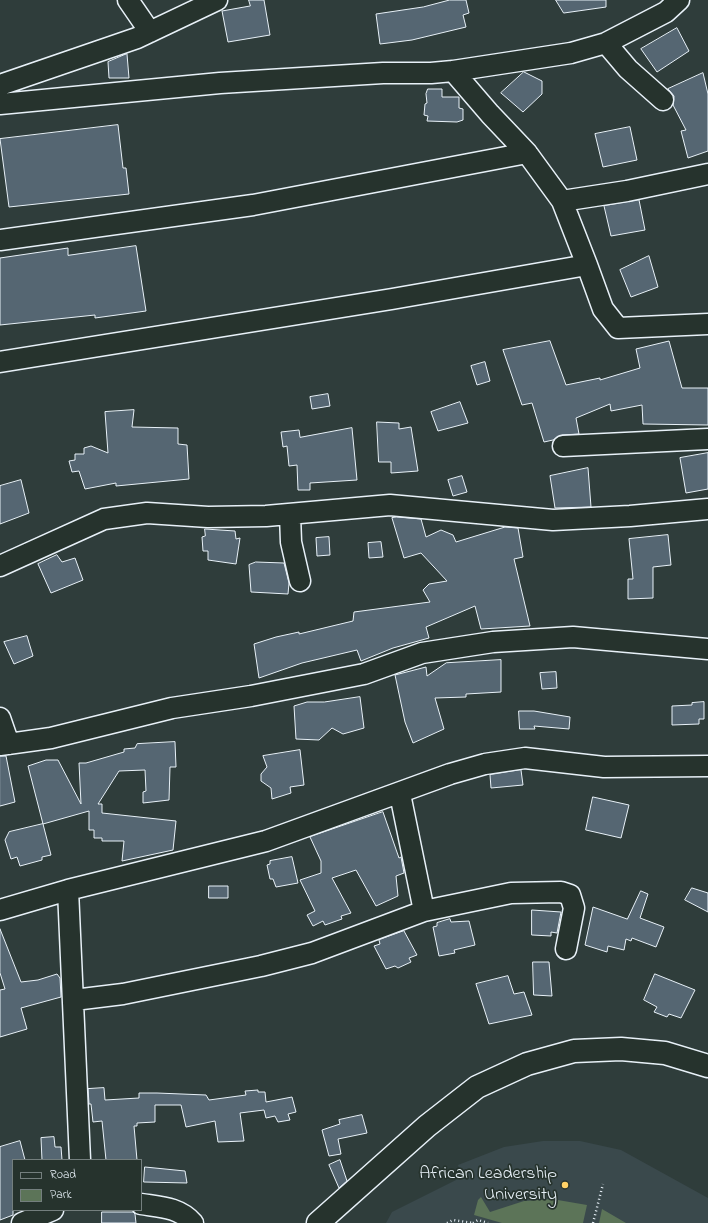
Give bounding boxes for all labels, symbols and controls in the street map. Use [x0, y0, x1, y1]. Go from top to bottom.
legend [12, 1159, 142, 1211]
place label: African Leadership University [419, 1164, 557, 1206]
text: Road [50, 1166, 76, 1184]
marker: African Leadership University [560, 1180, 570, 1190]
text: Park [50, 1186, 72, 1204]

